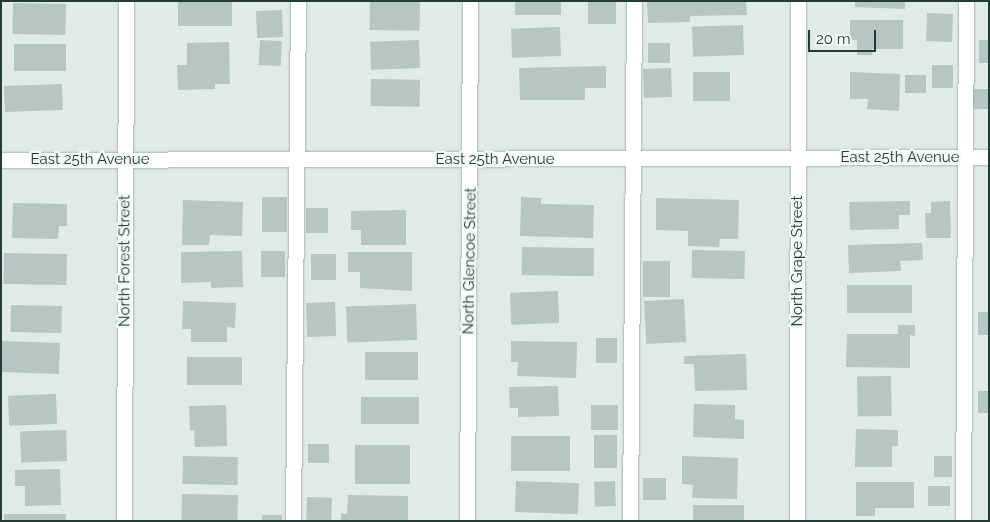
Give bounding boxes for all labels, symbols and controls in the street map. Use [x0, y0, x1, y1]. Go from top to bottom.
scale bar [810, 20, 878, 52]
text: 20 m [816, 30, 851, 48]
street label: East 25th Avenue [840, 149, 960, 167]
street label: East 25th Avenue [30, 151, 150, 169]
street label: East 25th Avenue [435, 151, 555, 169]
street label: North Glencoe Street [460, 187, 480, 335]
street label: North Forest Street [116, 195, 134, 327]
street label: North Grape Street [789, 196, 807, 326]

